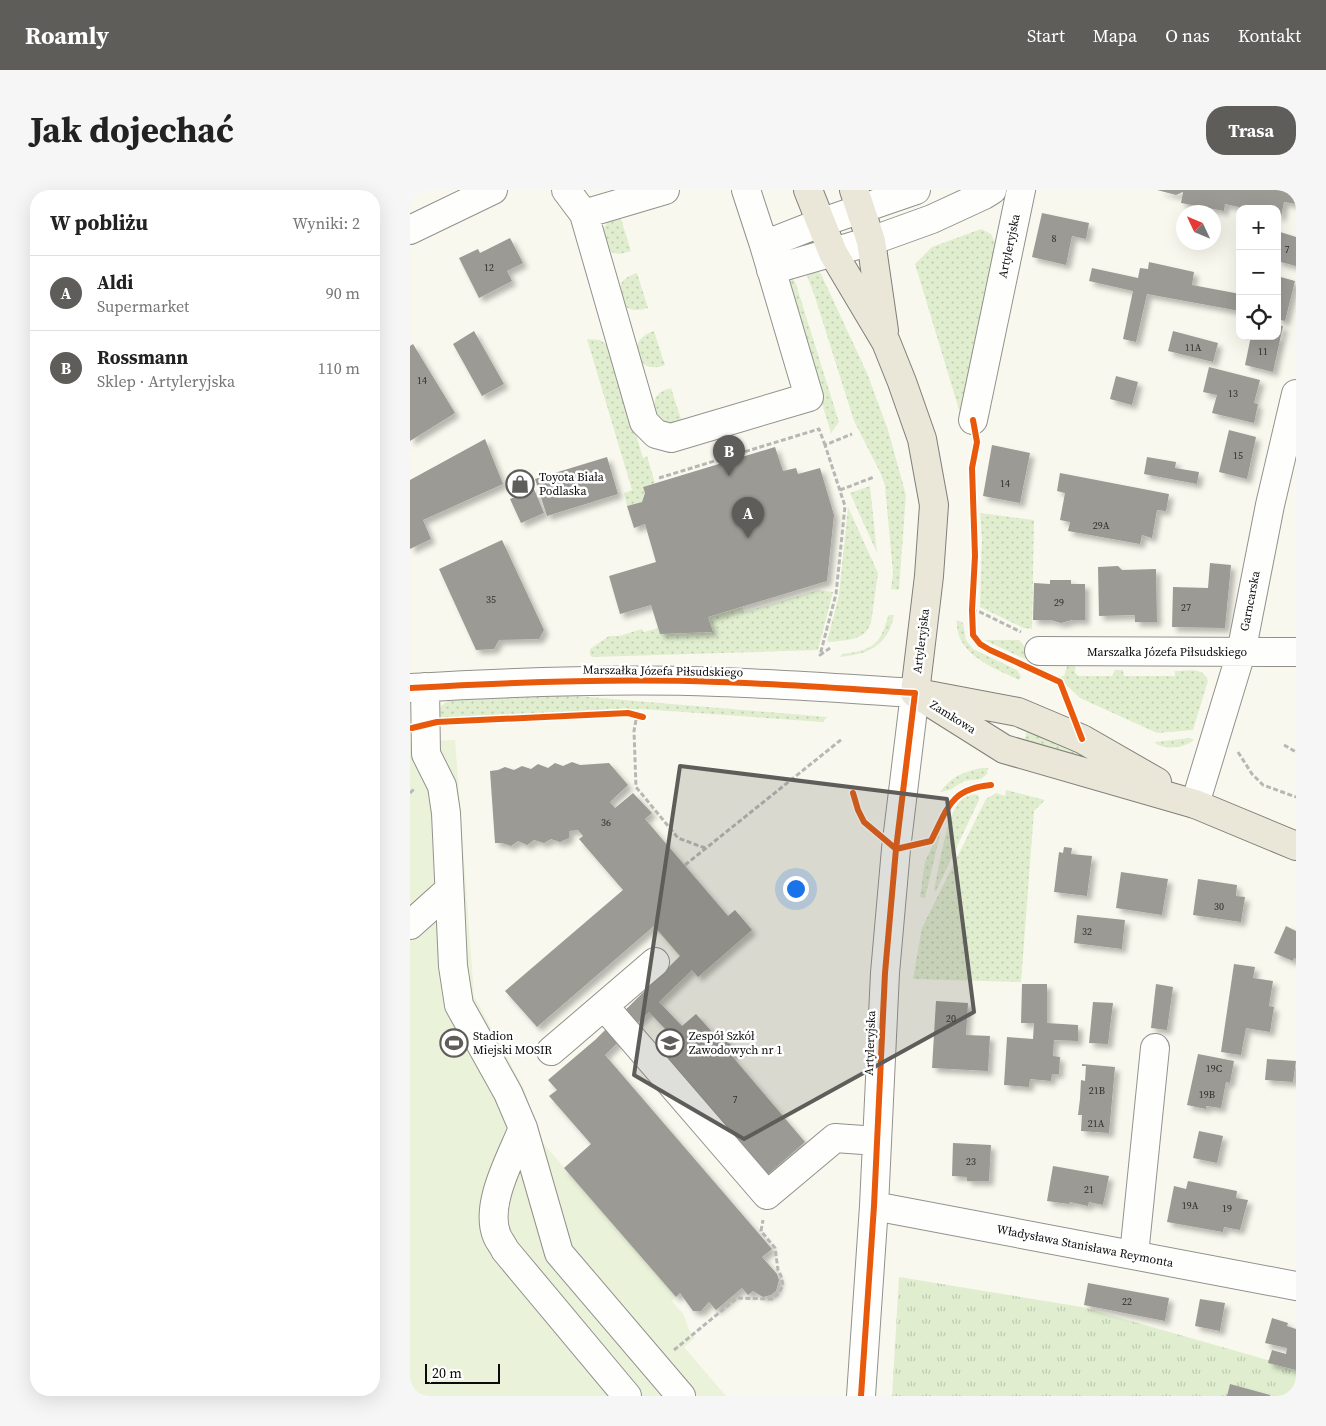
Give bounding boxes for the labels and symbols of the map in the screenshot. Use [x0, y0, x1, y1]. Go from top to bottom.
north arrow [1176, 205, 1221, 250]
street label: Artyleryjska [994, 212, 1024, 280]
house number: 8 [1052, 232, 1057, 245]
house number: 7 [1285, 243, 1290, 256]
house number: 12 [484, 261, 494, 274]
house number: 11A [1185, 341, 1202, 354]
house number: 11 [1258, 345, 1268, 358]
house number: 14 [417, 374, 427, 387]
house number: 13 [1228, 387, 1238, 400]
pin: B [713, 435, 745, 476]
house number: 15 [1233, 449, 1243, 462]
shop icon: Toyota Biała Podlaska [505, 469, 535, 499]
place label: Toyota Biała Podlaska [539, 469, 605, 499]
house number: 14 [1000, 477, 1010, 490]
pin: A [732, 497, 764, 538]
house number: 29A [1093, 519, 1110, 532]
street label: Garncarska [1236, 569, 1264, 633]
house number: 35 [486, 593, 496, 606]
house number: 29 [1054, 596, 1064, 609]
house number: 27 [1181, 601, 1191, 614]
street label: Artyleryjska [909, 607, 933, 674]
street label: Marszałka Józefa Piłsudskiego [1087, 644, 1247, 660]
street label: Marszałka Józefa Piłsudskiego [583, 662, 744, 680]
street label: Zamkowa [927, 697, 980, 738]
house number: 36 [601, 816, 611, 829]
your location [783, 876, 809, 902]
house number: 30 [1214, 900, 1224, 913]
house number: 32 [1082, 925, 1092, 938]
street label: Artyleryjska [861, 1009, 879, 1076]
house number: 20 [946, 1012, 956, 1025]
sports icon: Stadion Miejski MOSIR [439, 1028, 469, 1058]
place label: Stadion Miejski MOSIR [473, 1028, 552, 1058]
school or university icon: Zespół Szkół Zawodowych nr 1 [655, 1028, 685, 1058]
place label: Zespół Szkół Zawodowych nr 1 [689, 1028, 782, 1058]
house number: 19C [1206, 1062, 1222, 1075]
house number: 21B [1089, 1084, 1105, 1097]
house number: 19B [1199, 1088, 1215, 1101]
house number: 7 [733, 1093, 738, 1106]
house number: 21A [1088, 1117, 1105, 1130]
house number: 23 [966, 1155, 976, 1168]
house number: 21 [1084, 1183, 1094, 1196]
house number: 19A [1182, 1199, 1199, 1212]
house number: 19 [1222, 1202, 1232, 1215]
street label: Władysława Stanisława Reymonta [995, 1221, 1176, 1271]
house number: 22 [1122, 1295, 1132, 1308]
scale bar [425, 1361, 500, 1384]

